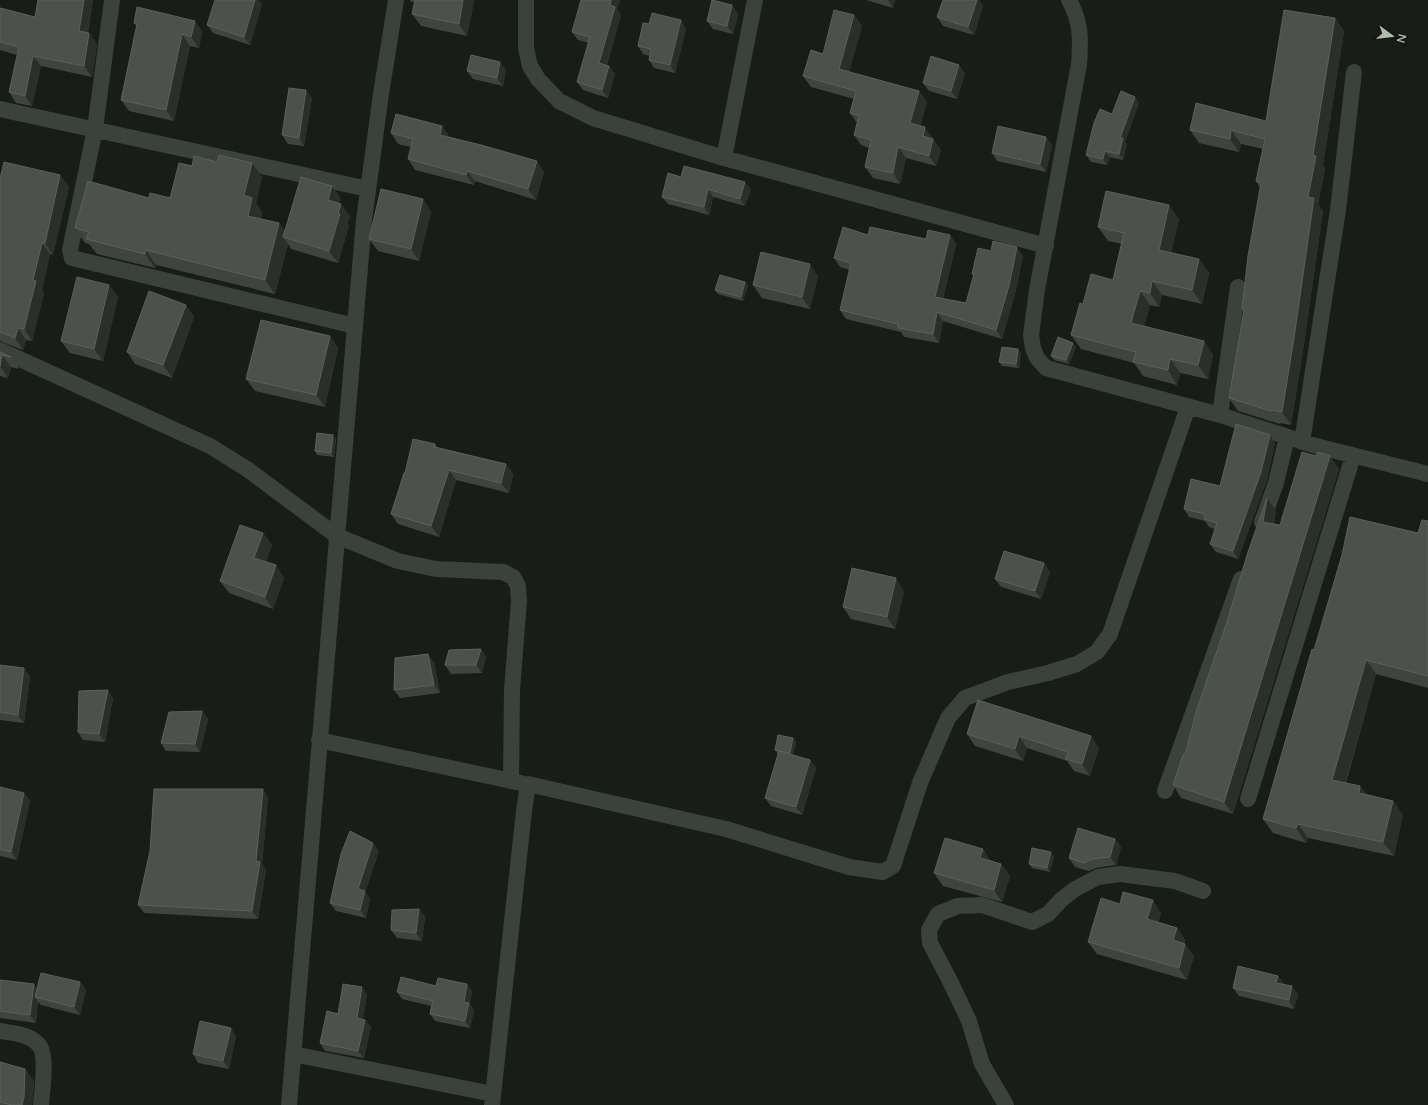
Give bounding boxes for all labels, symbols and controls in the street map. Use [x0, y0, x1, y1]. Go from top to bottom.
north arrow [1372, 16, 1412, 56]
text: N [1394, 33, 1409, 44]

